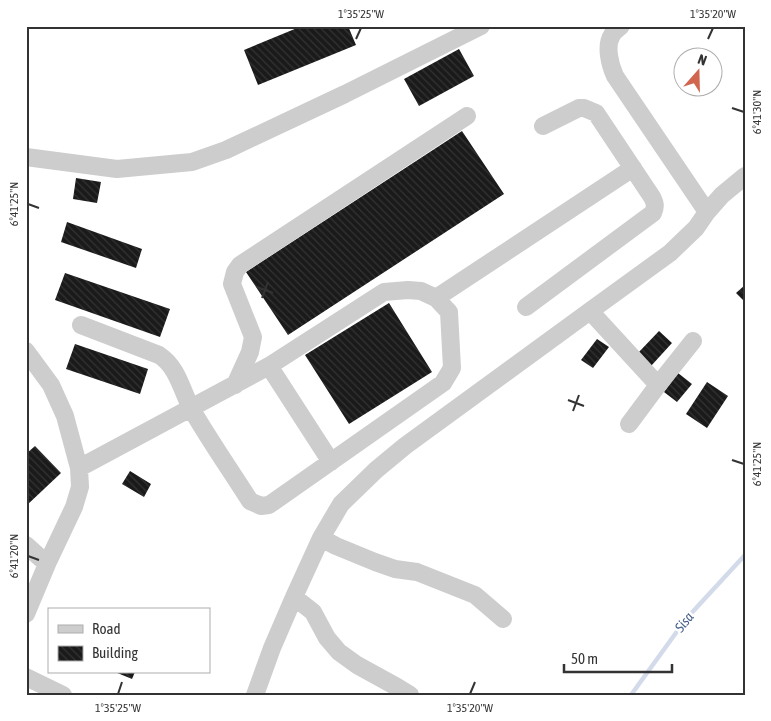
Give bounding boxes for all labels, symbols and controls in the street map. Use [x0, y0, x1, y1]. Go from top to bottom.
text: 1°35'25"W [338, 7, 384, 21]
text: 1°35'20"W [690, 7, 736, 21]
north arrow [674, 48, 724, 98]
text: N [696, 51, 709, 69]
text: 6°41'30"N [750, 90, 764, 134]
text: 6°41'25"N [7, 182, 21, 226]
text: 6°41'25"N [750, 442, 764, 486]
text: 6°41'20"N [7, 534, 21, 578]
legend [48, 608, 210, 674]
water label: Sisa [671, 609, 697, 636]
text: Road [92, 620, 121, 637]
scale bar [564, 641, 671, 673]
text: Building [92, 644, 138, 661]
text: 50 m [571, 650, 598, 667]
text: 1°35'25"W [95, 701, 141, 715]
text: 1°35'20"W [447, 701, 493, 715]

